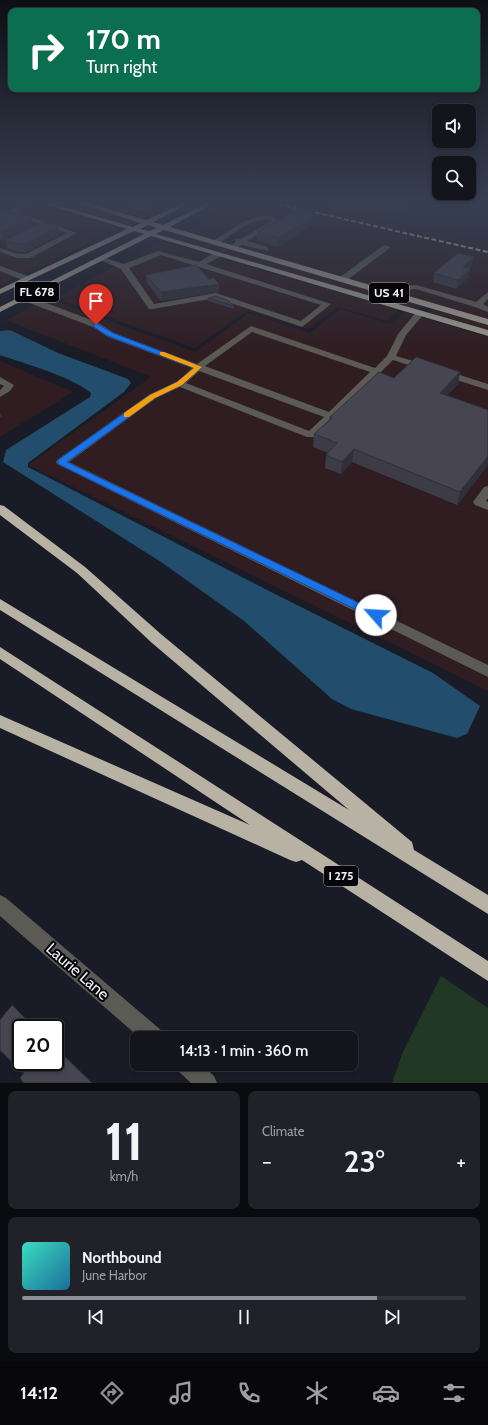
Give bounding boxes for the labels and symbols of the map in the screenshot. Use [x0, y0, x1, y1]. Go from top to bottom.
road number: FL 678 [15, 282, 59, 302]
road number: US 41 [369, 283, 409, 303]
pin [79, 284, 113, 325]
position arrow [355, 594, 397, 636]
road number: I 275 [324, 866, 358, 886]
street label: Laurie Lane [42, 939, 113, 1004]
speed limit sign: 20 [12, 1019, 64, 1071]

